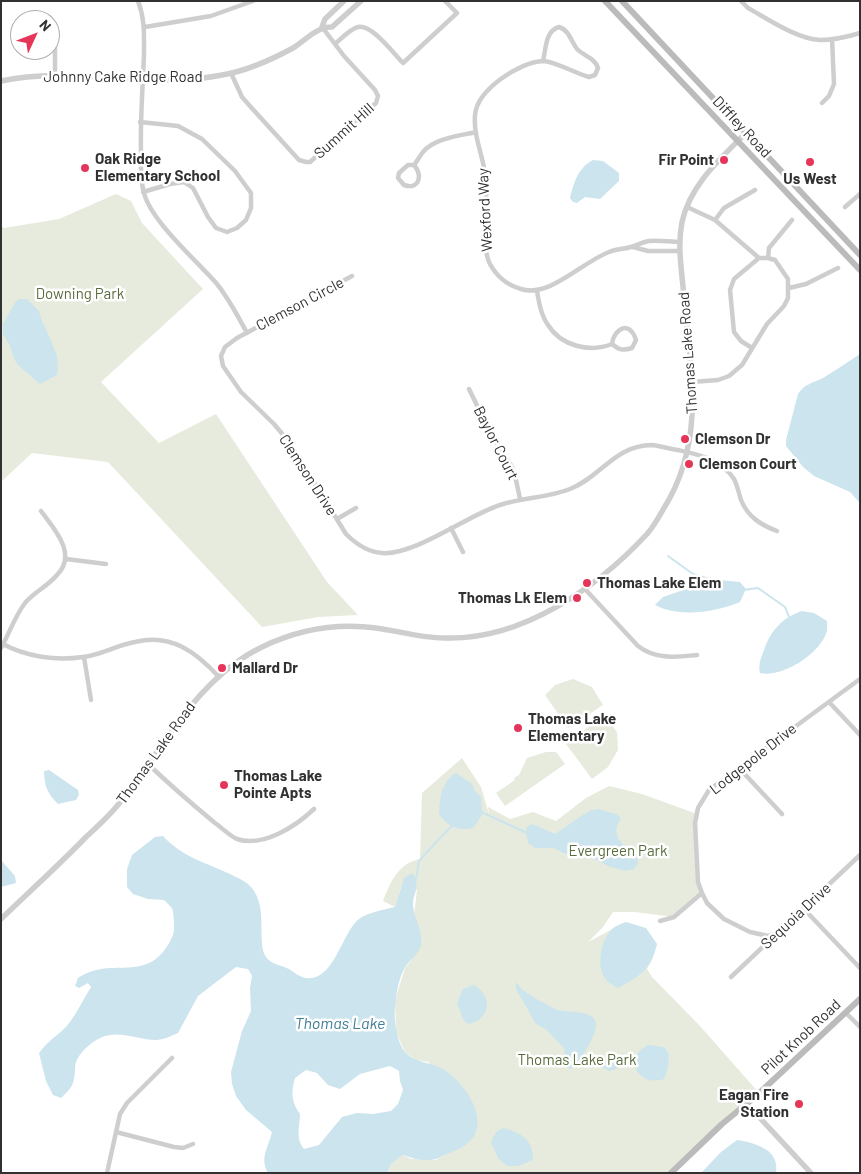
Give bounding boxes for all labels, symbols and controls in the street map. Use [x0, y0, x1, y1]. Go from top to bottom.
north arrow [10, 10, 60, 60]
text: N [36, 16, 55, 34]
street label: Johnny Cake Ridge Road [43, 68, 203, 86]
street label: Diffley Road [709, 92, 775, 162]
street label: Summit Hill [310, 99, 378, 163]
place label: Oak Ridge Elementary School [95, 150, 220, 185]
place label: Fir Point [658, 151, 714, 169]
marker: Fir Point [718, 154, 730, 166]
marker: Us West [804, 156, 816, 168]
marker: Oak Ridge Elementary School [79, 162, 91, 174]
street label: Wexford Way [474, 168, 496, 252]
place label: Us West [783, 170, 837, 188]
street label: Clemson Circle [253, 273, 347, 335]
park label: Downing Park [36, 285, 124, 303]
street label: Thomas Lake Road [675, 291, 701, 415]
street label: Baylor Court [470, 403, 522, 483]
place label: Clemson Dr [695, 430, 771, 448]
street label: Clemson Drive [275, 431, 341, 519]
marker: Clemson Dr [679, 433, 691, 445]
place label: Clemson Court [699, 455, 797, 473]
marker: Clemson Court [683, 458, 695, 470]
place label: Thomas Lake Elem [597, 574, 721, 592]
marker: Thomas Lake Elem [581, 577, 593, 589]
place label: Thomas Lk Elem [458, 589, 567, 607]
marker: Thomas Lk Elem [571, 592, 583, 604]
place label: Mallard Dr [232, 659, 298, 677]
marker: Mallard Dr [216, 662, 228, 674]
street label: Thomas Lake Road [113, 698, 199, 808]
place label: Thomas Lake Elementary [528, 710, 616, 745]
street label: Lodgepole Drive [706, 720, 800, 798]
marker: Thomas Lake Elementary [512, 722, 524, 734]
place label: Thomas Lake Pointe Apts [234, 767, 322, 802]
marker: Thomas Lake Pointe Apts [218, 779, 230, 791]
park label: Evergreen Park [568, 842, 668, 860]
street label: Sequoia Drive [757, 879, 835, 953]
street label: Pilot Knob Road [757, 996, 845, 1078]
water label: Thomas Lake [295, 1014, 385, 1034]
park label: Thomas Lake Park [518, 1051, 636, 1069]
place label: Eagan Fire Station [719, 1086, 789, 1121]
marker: Eagan Fire Station [793, 1098, 805, 1110]

